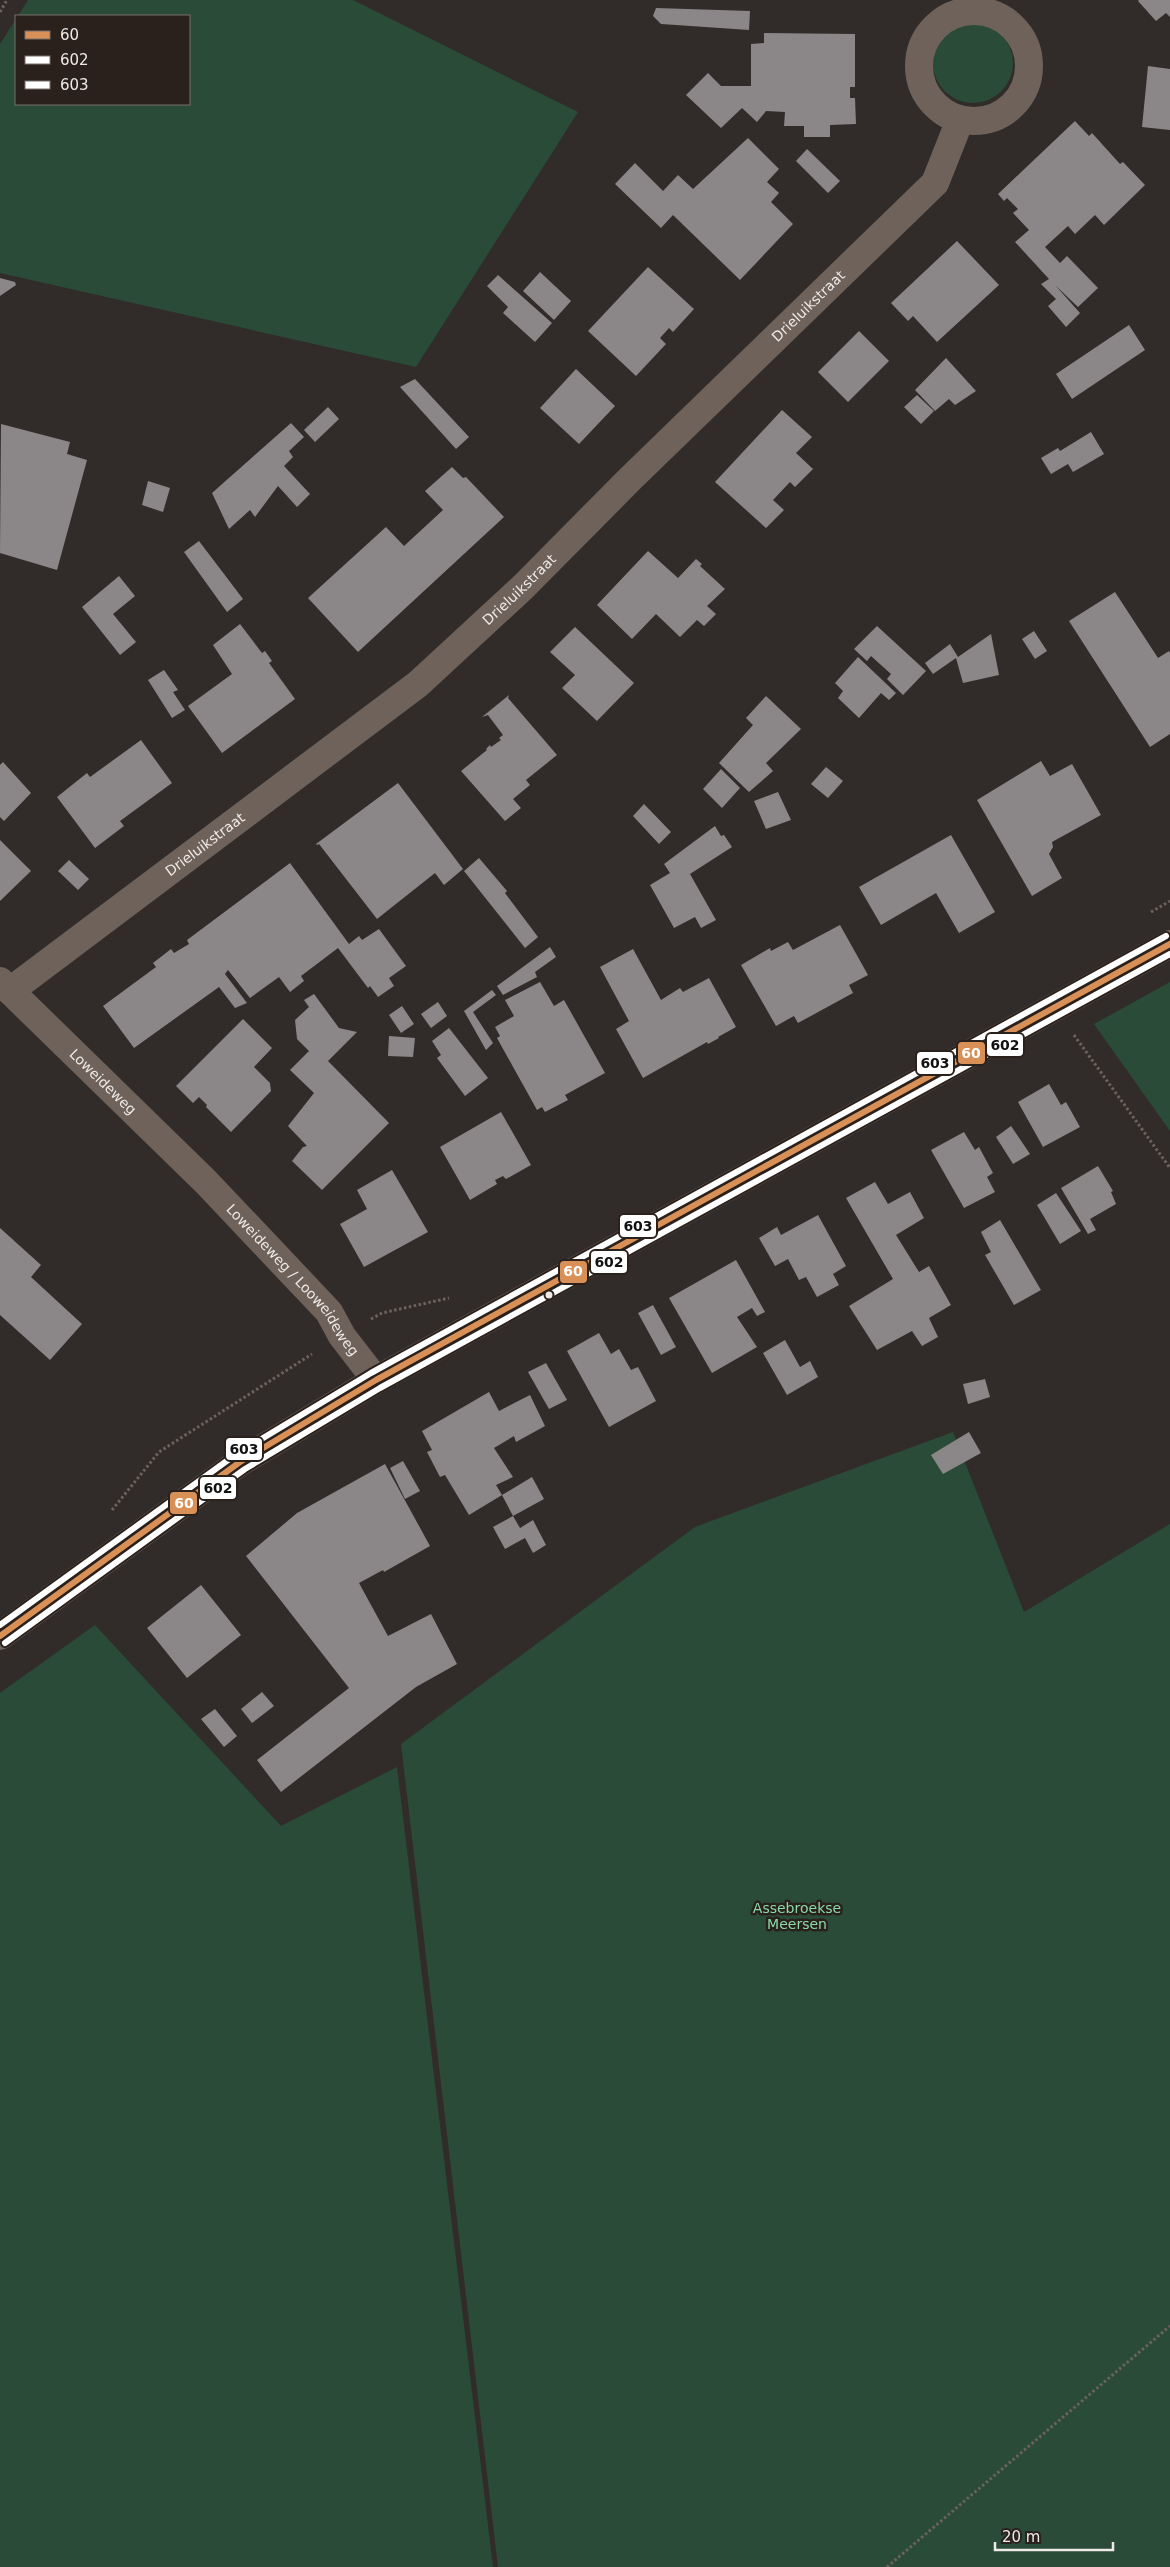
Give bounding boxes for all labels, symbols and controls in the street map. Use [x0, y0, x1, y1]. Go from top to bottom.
legend [15, 15, 190, 105]
text: 60 [60, 26, 79, 44]
text: 602 [60, 51, 89, 69]
text: 603 [60, 76, 89, 94]
street label: Drieluikstraat [769, 267, 848, 345]
street label: Drieluikstraat [479, 550, 559, 628]
street label: Drieluikstraat [162, 809, 248, 879]
line badge: 602 [986, 1033, 1024, 1057]
text: 602 [990, 1037, 1020, 1053]
line badge: 60 [957, 1041, 986, 1065]
text: 60 [961, 1045, 981, 1061]
street label: Loweideweg [66, 1046, 140, 1118]
line badge: 603 [916, 1051, 954, 1075]
text: 603 [920, 1055, 950, 1071]
street label: Loweideweg / Looweideweg [223, 1201, 362, 1359]
line badge: 603 [619, 1214, 657, 1238]
text: 603 [623, 1218, 653, 1234]
line badge: 602 [590, 1250, 628, 1274]
text: 602 [594, 1254, 624, 1270]
line badge: 60 [559, 1260, 588, 1284]
text: 60 [563, 1263, 583, 1279]
unlabelled marker [544, 1290, 554, 1300]
line badge: 603 [225, 1437, 263, 1461]
text: 603 [229, 1441, 259, 1457]
line badge: 602 [199, 1476, 237, 1500]
text: 602 [203, 1480, 233, 1496]
line badge: 60 [169, 1491, 198, 1515]
text: 60 [174, 1495, 194, 1511]
park label: Assebroekse Meersen [753, 1900, 841, 1932]
scale bar [995, 2520, 1112, 2552]
text: 20 m [1002, 2528, 1040, 2546]

